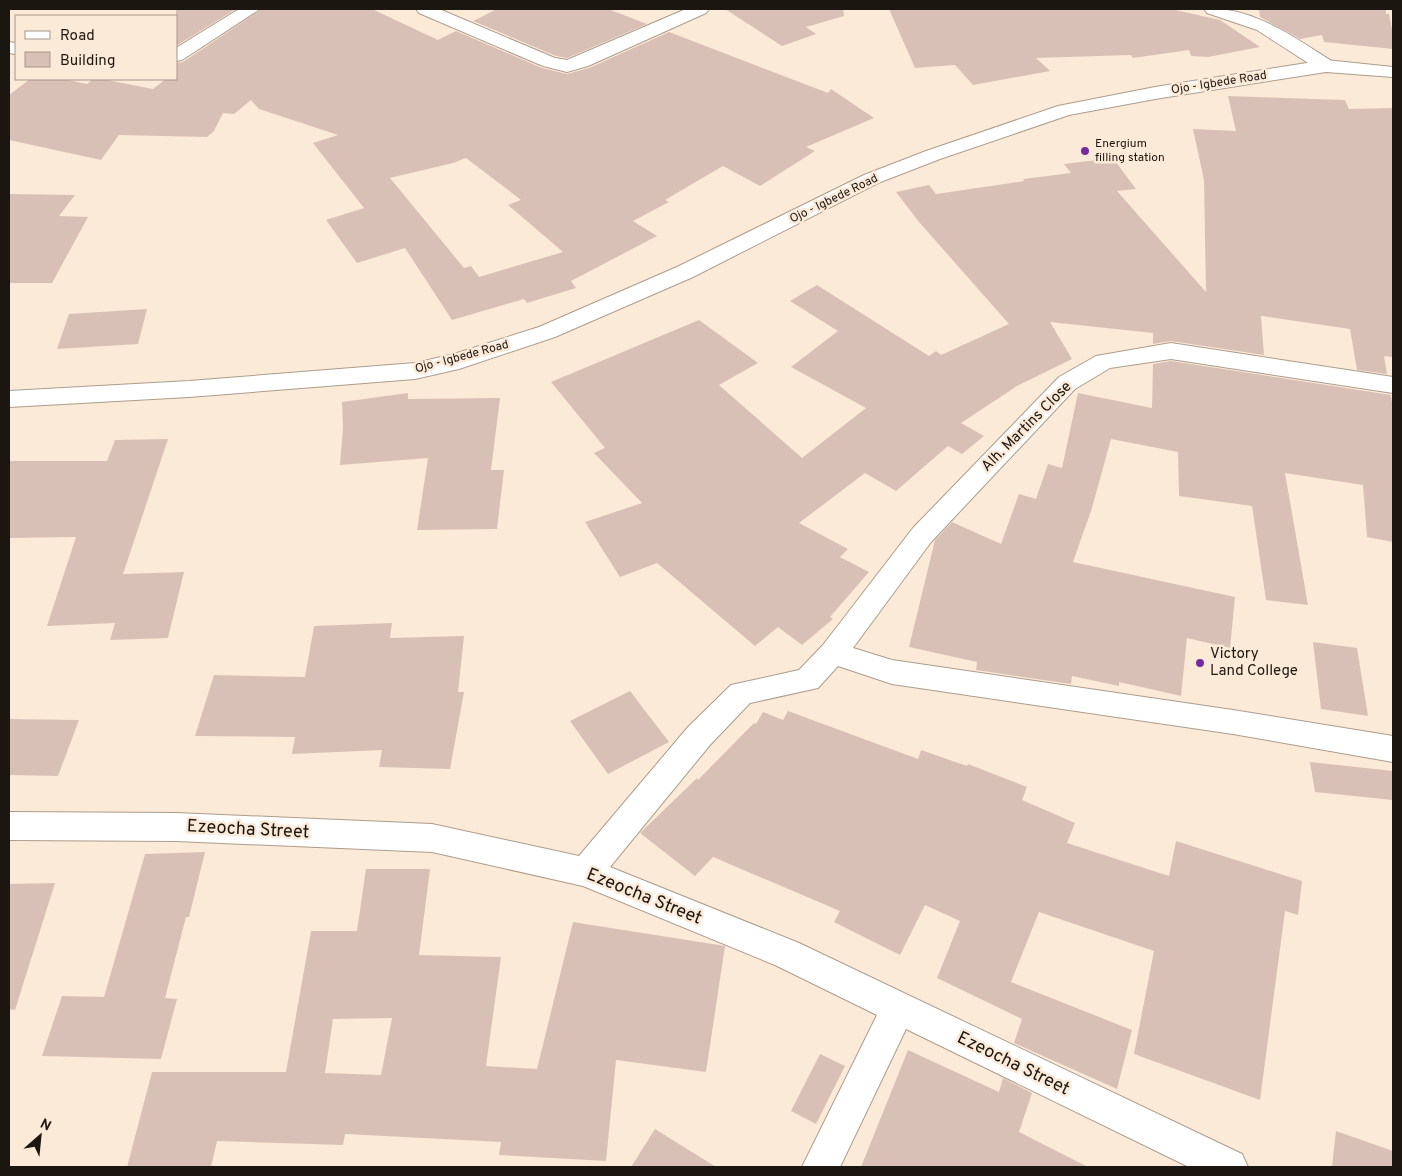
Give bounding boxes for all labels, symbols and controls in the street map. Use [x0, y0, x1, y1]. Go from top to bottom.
legend [15, 15, 178, 80]
text: Road [60, 27, 95, 46]
text: Building [60, 52, 115, 71]
street label: Ojo - Igbede Road [1170, 68, 1268, 98]
place label: Energium filling station [1095, 136, 1165, 166]
marker: Energium filling station [1079, 145, 1091, 157]
street label: Ojo - Igbede Road [787, 171, 881, 227]
street label: Ojo - Igbede Road [413, 337, 511, 377]
street label: Alh. Martins Close [978, 378, 1076, 476]
place label: Victory Land College [1210, 645, 1298, 681]
marker: Victory Land College [1194, 657, 1206, 669]
street label: Ezeocha Street [186, 815, 310, 845]
street label: Ezeocha Street [583, 863, 705, 931]
street label: Ezeocha Street [953, 1027, 1073, 1101]
north arrow [15, 1111, 65, 1161]
text: N [37, 1116, 54, 1136]

